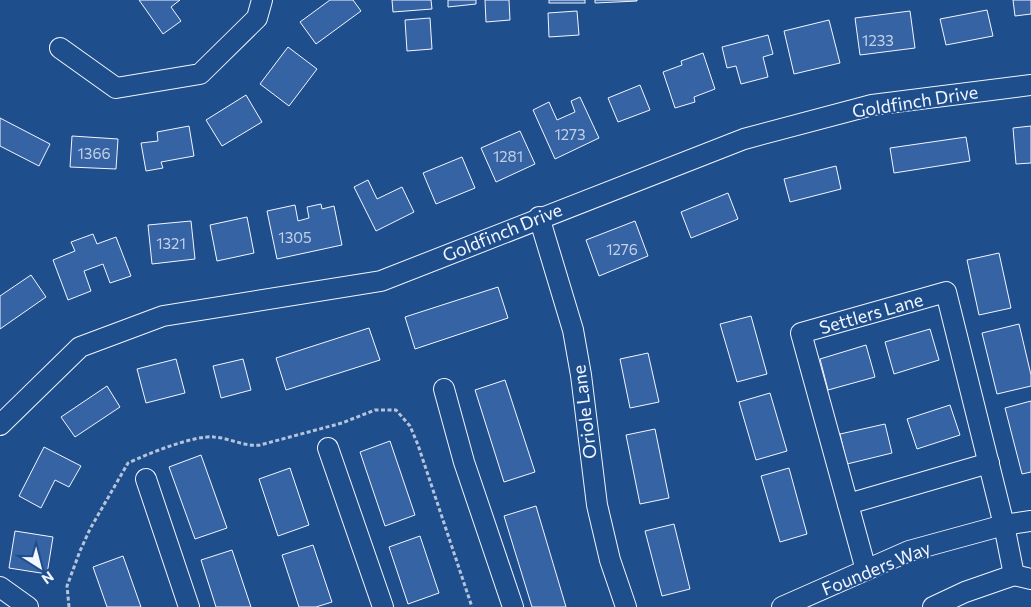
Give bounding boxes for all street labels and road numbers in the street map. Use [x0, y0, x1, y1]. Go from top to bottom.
street label: Goldfinch Drive [850, 80, 980, 122]
street label: Goldfinch Drive [439, 198, 565, 266]
street label: Settlers Lane [817, 288, 925, 338]
street label: Oriole Lane [567, 364, 601, 460]
street label: Founders Way [818, 536, 934, 600]

